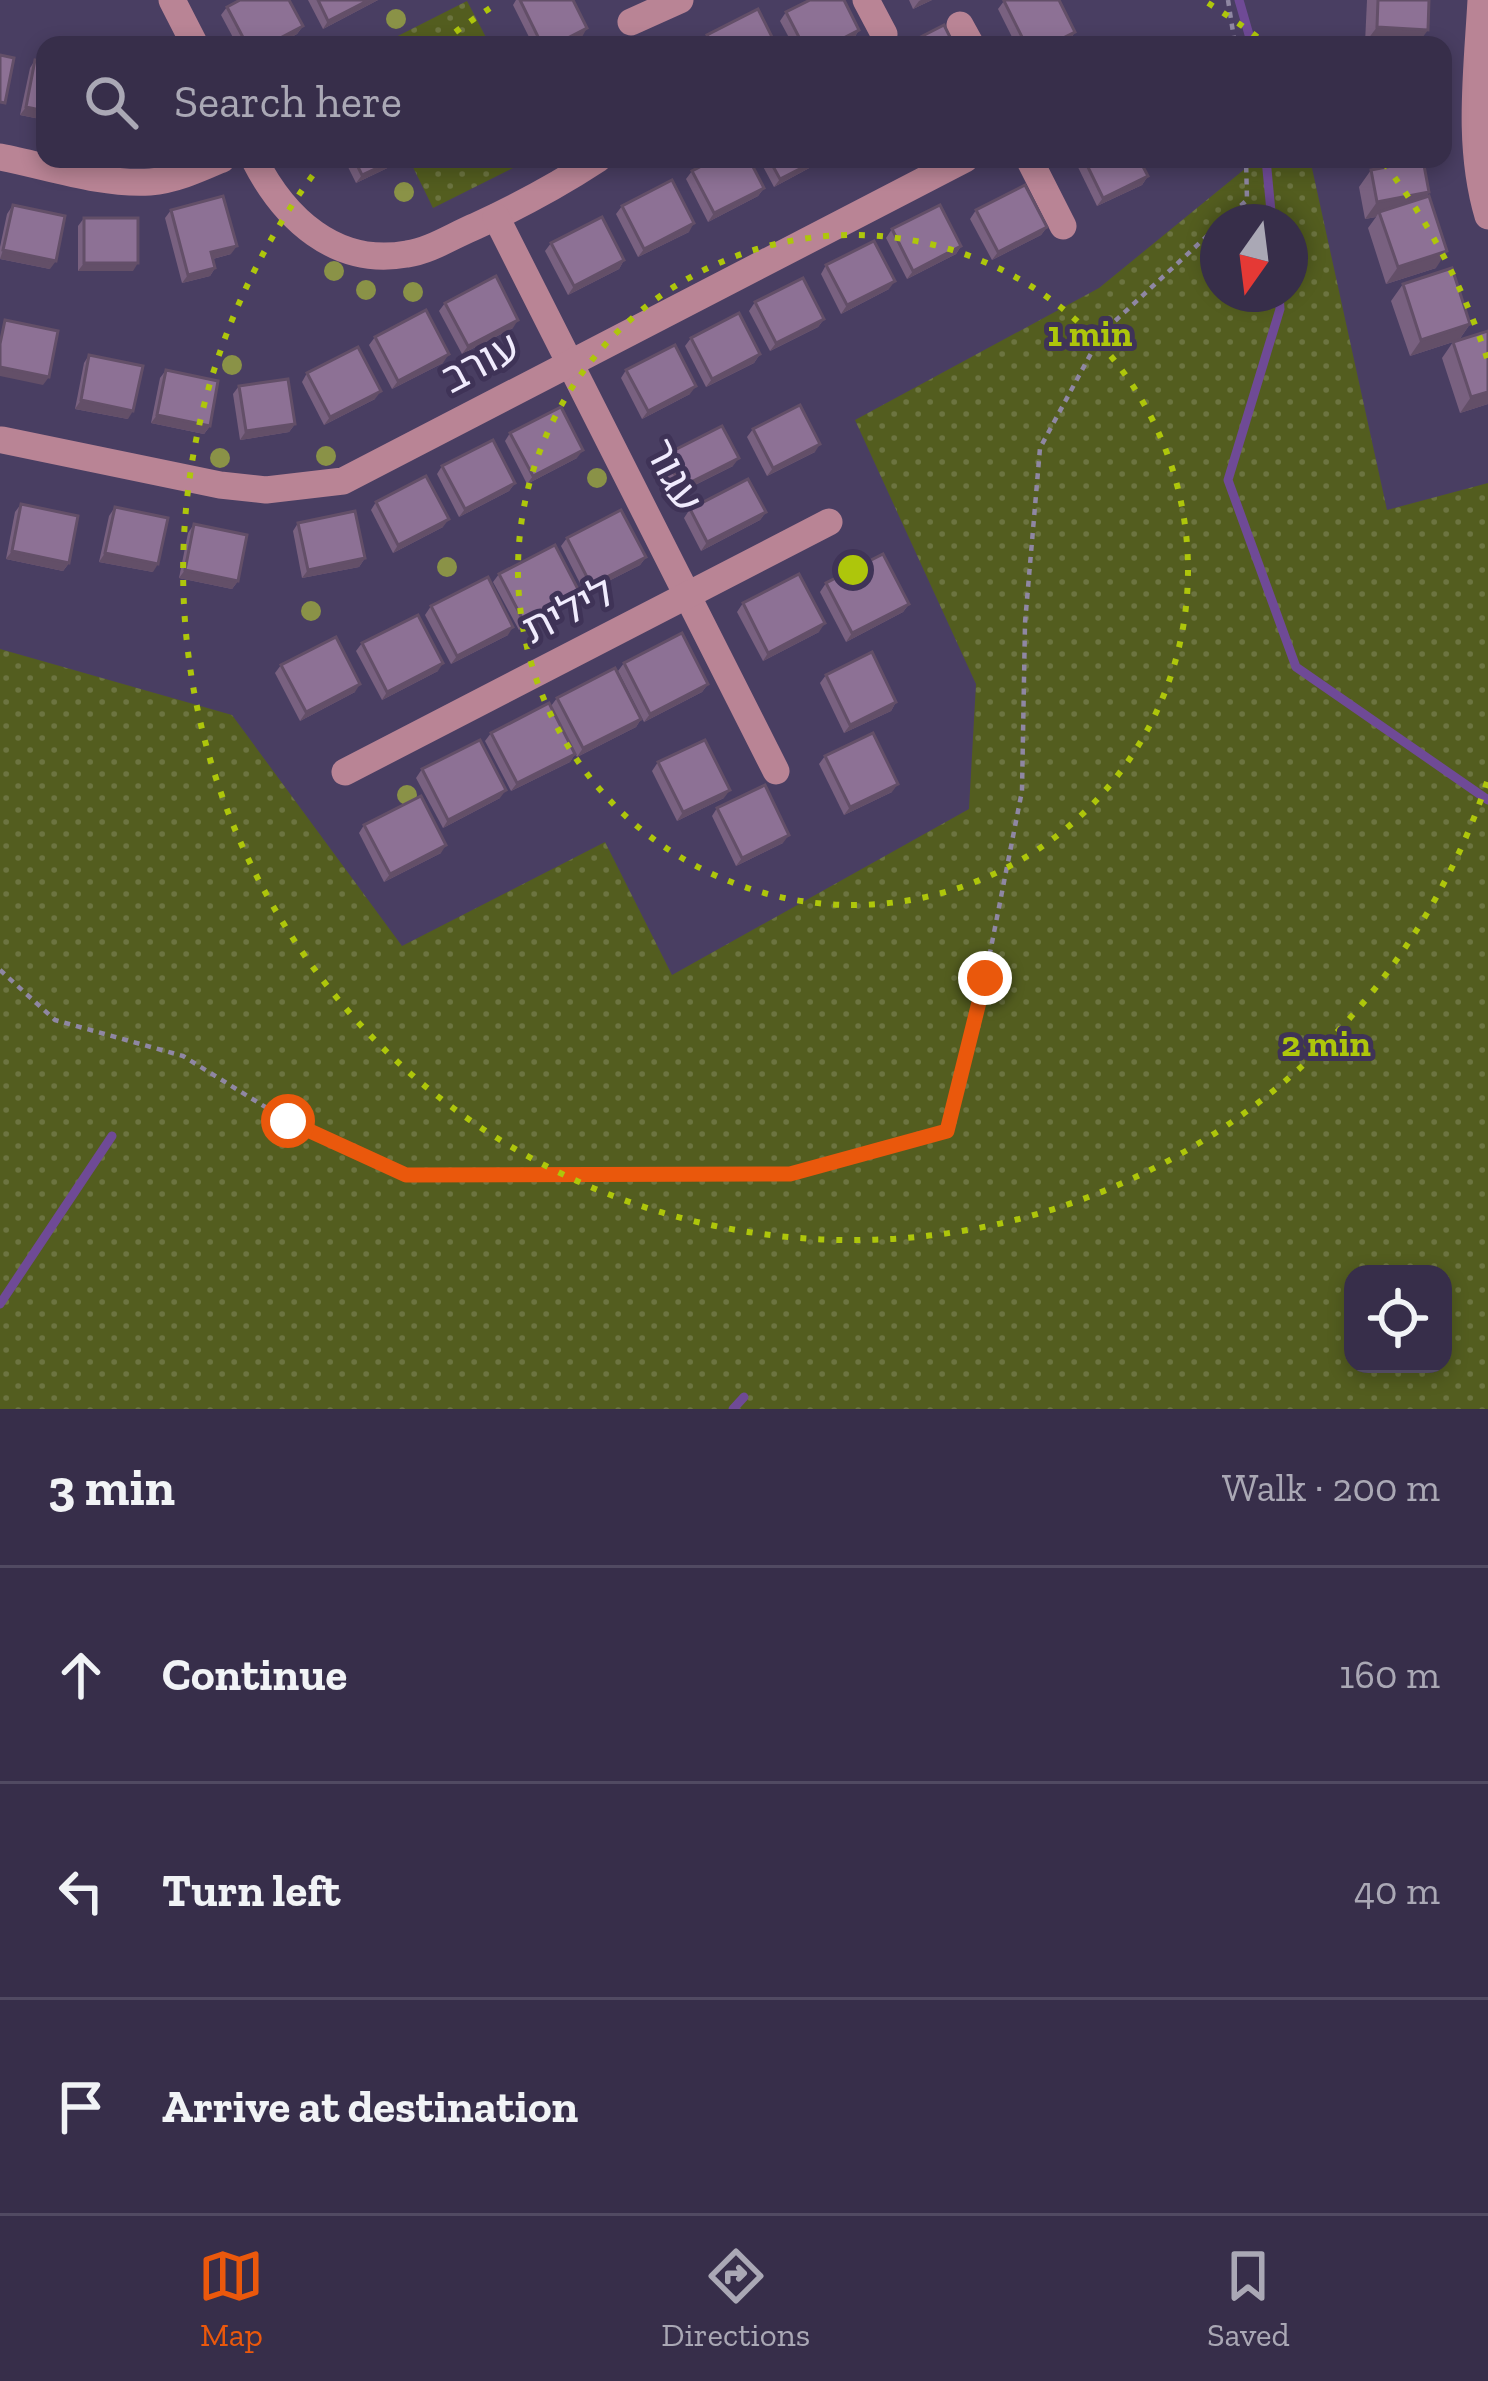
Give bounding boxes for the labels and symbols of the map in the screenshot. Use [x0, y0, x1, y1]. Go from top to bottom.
north arrow [1200, 204, 1308, 312]
text: 1 min [1048, 312, 1132, 355]
street label: עורב [432, 320, 528, 404]
street label: עגור [634, 430, 714, 520]
centre of rings [832, 549, 874, 591]
street label: לילית [513, 565, 623, 655]
route end [958, 951, 1012, 1005]
text: 2 min [1281, 1022, 1371, 1065]
route start [261, 1094, 315, 1148]

